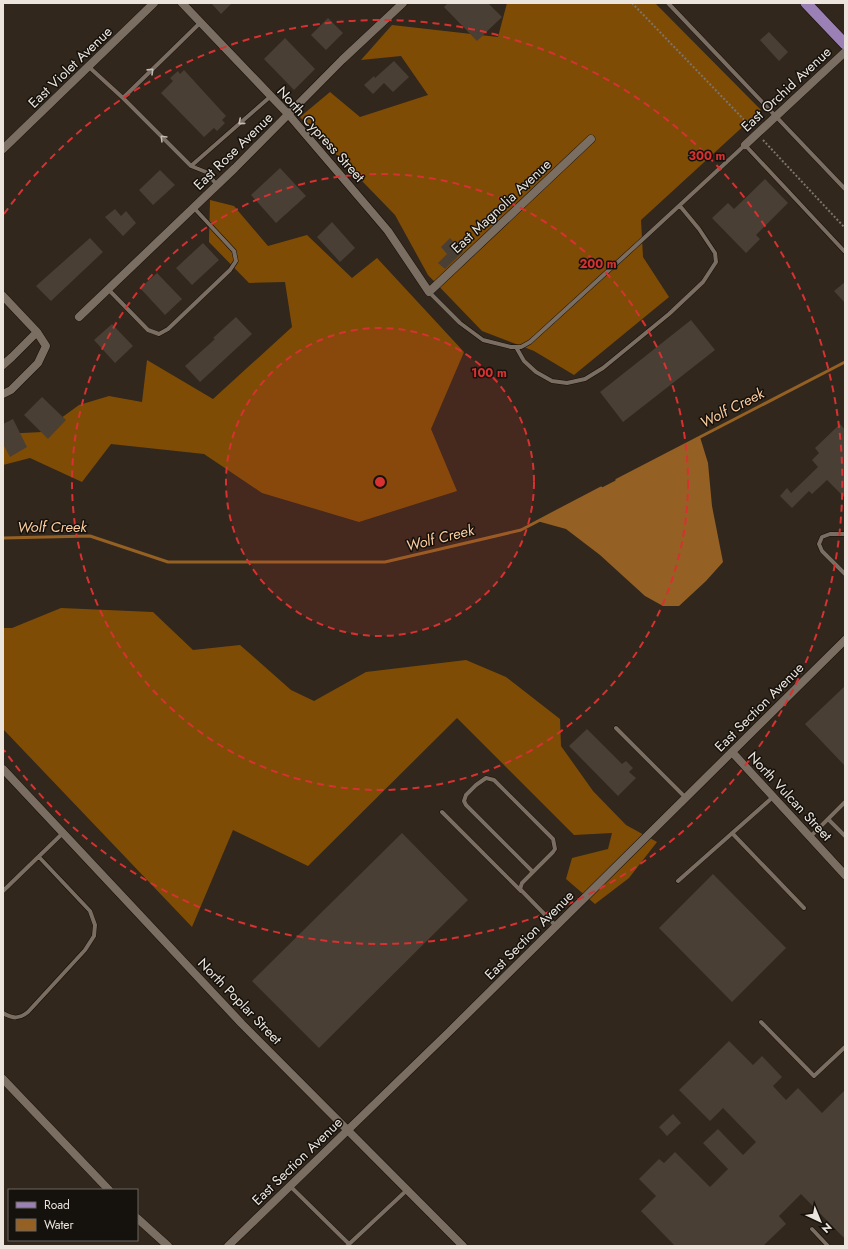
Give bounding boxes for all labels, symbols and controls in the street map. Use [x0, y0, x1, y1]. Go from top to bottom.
street label: East Violet Avenue [24, 22, 116, 112]
street label: East Orchid Avenue [736, 42, 836, 136]
one-way arrow [146, 68, 154, 75]
street label: North Cypress Street [273, 82, 370, 187]
street label: East Rose Avenue [189, 108, 277, 194]
one-way arrow [239, 117, 246, 124]
one-way arrow [160, 135, 168, 143]
text: 300 m [689, 147, 726, 165]
street label: East Magnolia Avenue [447, 154, 555, 258]
text: 200 m [579, 255, 617, 273]
text: 100 m [471, 364, 507, 382]
water label: Wolf Creek [696, 382, 768, 434]
centre of rings [373, 475, 387, 489]
water label: Wolf Creek [17, 516, 87, 538]
water label: Wolf Creek [404, 519, 477, 557]
street label: East Section Avenue [710, 658, 808, 756]
street label: North Vulcan Street [743, 747, 837, 845]
street label: East Section Avenue [480, 886, 578, 984]
street label: North Poplar Street [193, 953, 287, 1049]
street label: East Section Avenue [247, 1112, 347, 1210]
legend [8, 1189, 138, 1241]
text: Road [44, 1196, 70, 1214]
north arrow [800, 1201, 840, 1241]
text: Water [44, 1216, 75, 1234]
text: N [818, 1219, 836, 1237]

